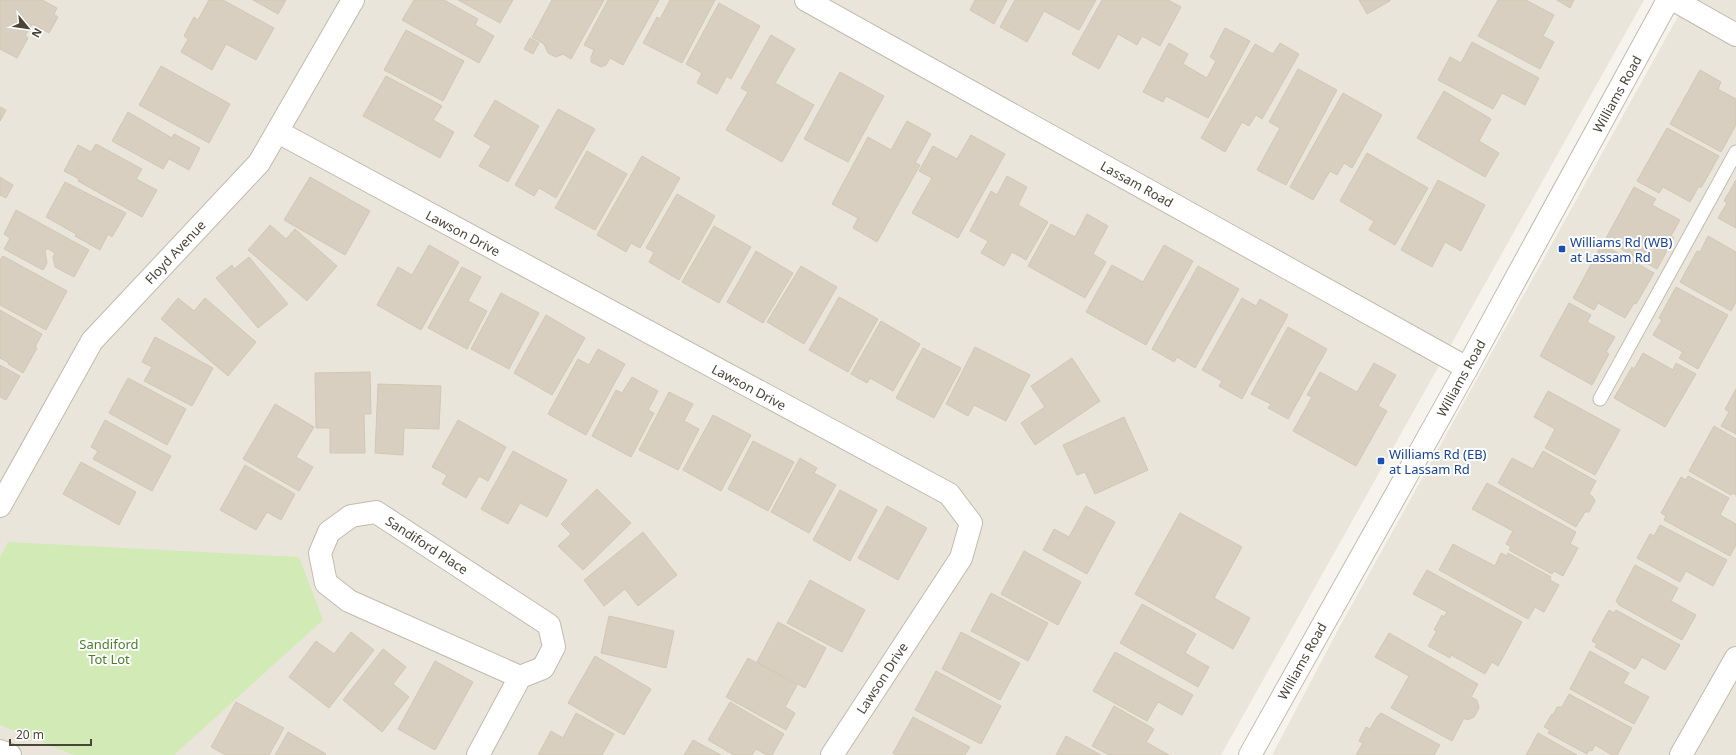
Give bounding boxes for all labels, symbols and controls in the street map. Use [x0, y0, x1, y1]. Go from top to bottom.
north arrow [8, 8, 48, 48]
text: N [28, 26, 46, 41]
street label: Williams Road [1588, 52, 1646, 136]
street label: Lassam Road [1097, 157, 1177, 211]
street label: Lawson Drive [423, 206, 503, 260]
street label: Floyd Avenue [141, 216, 209, 288]
place label: Williams Rd (WB) at Lassam Rd [1570, 233, 1672, 266]
marker: Williams Rd (WB) at Lassam Rd [1557, 244, 1567, 254]
street label: Williams Road [1432, 336, 1490, 420]
street label: Lawson Drive [709, 360, 789, 414]
place label: Williams Rd (EB) at Lassam Rd [1389, 445, 1487, 478]
marker: Williams Rd (EB) at Lassam Rd [1376, 456, 1386, 466]
street label: Sandiford Place [382, 512, 472, 578]
street label: Williams Road [1273, 619, 1331, 703]
park label: Sandiford Tot Lot [79, 635, 139, 668]
street label: Lawson Drive [852, 639, 912, 717]
scale bar [10, 721, 91, 747]
text: 20 m [16, 726, 44, 743]

